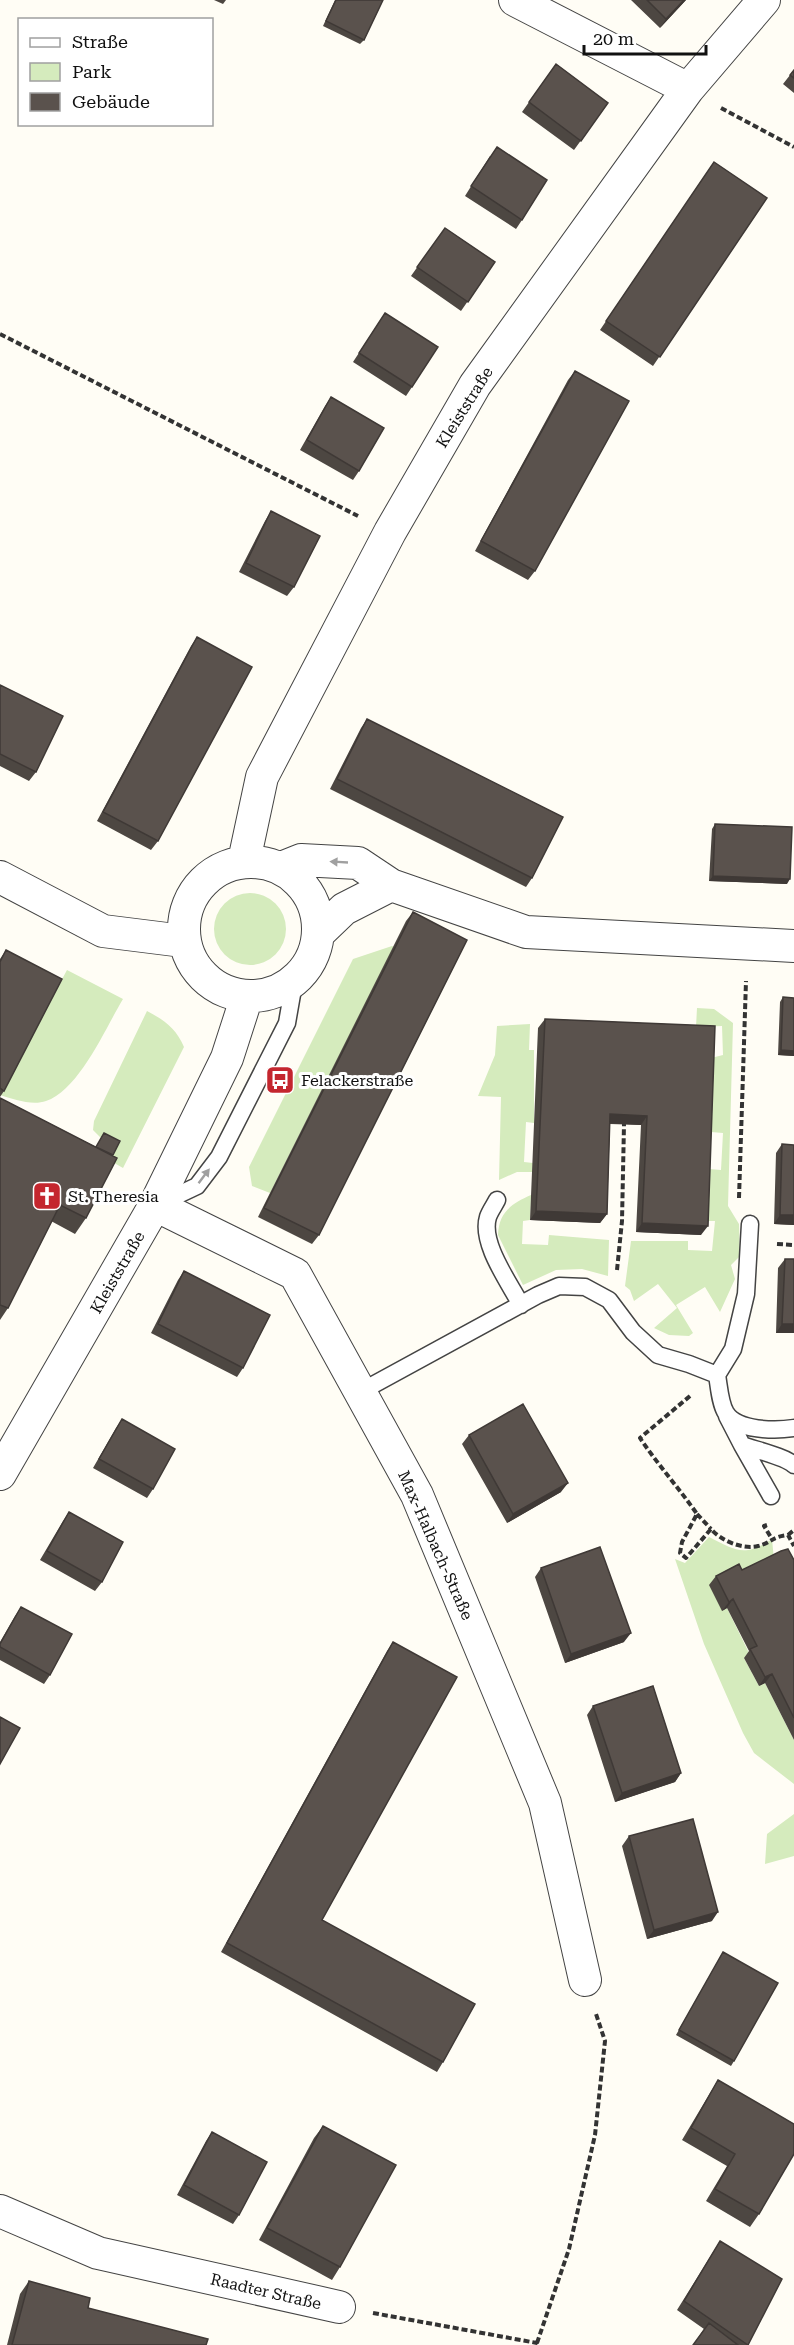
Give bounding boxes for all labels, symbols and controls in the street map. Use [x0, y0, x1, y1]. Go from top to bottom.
legend [18, 18, 213, 126]
scale bar [584, 18, 706, 56]
text: 20 m [593, 28, 634, 49]
text: Straße [72, 31, 128, 52]
text: Park [72, 61, 112, 82]
text: Gebäude [72, 91, 150, 112]
street label: Kleiststraße [432, 363, 497, 451]
one-way arrow [329, 858, 348, 867]
bus stop icon: Felackerstraße [264, 1064, 296, 1096]
place label: Felackerstraße [301, 1071, 414, 1090]
one-way arrow [198, 1168, 210, 1183]
church icon: St. Theresia [31, 1180, 63, 1212]
place label: St. Theresia [68, 1187, 159, 1206]
street label: Kleiststraße [86, 1228, 149, 1317]
street label: Max-Halbach-Straße [394, 1468, 477, 1623]
street label: Raadter Straße [209, 2270, 323, 2314]

